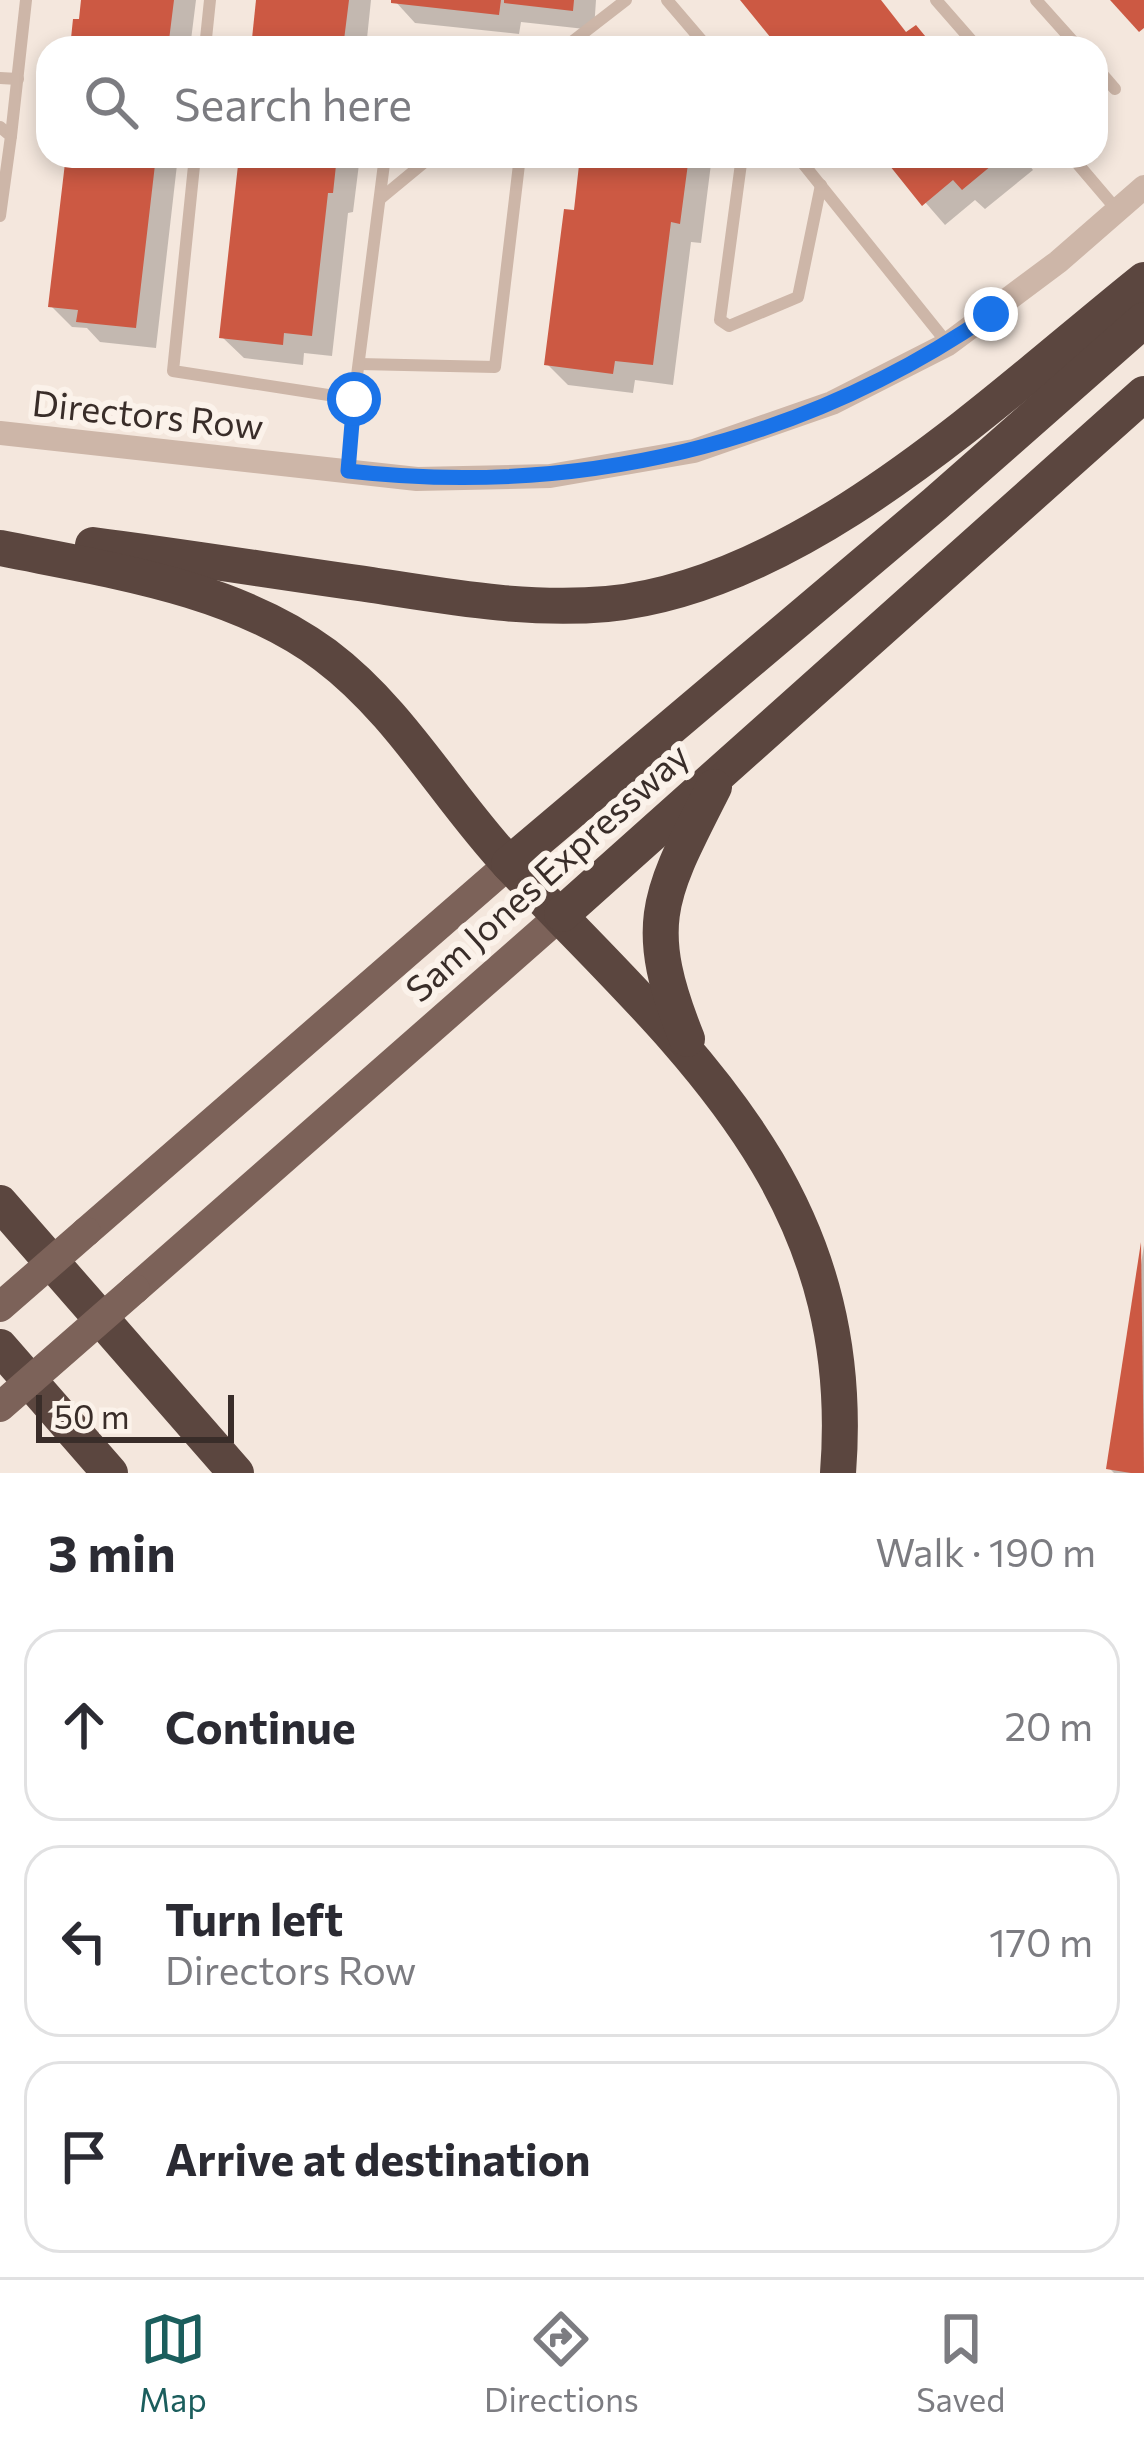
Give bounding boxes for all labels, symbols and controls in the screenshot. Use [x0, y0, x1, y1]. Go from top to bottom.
search box [36, 36, 1108, 168]
icon: search [78, 69, 144, 135]
text: Search here [174, 75, 412, 130]
route end [964, 287, 1018, 341]
route start [327, 372, 381, 426]
street label: Directors Row [30, 379, 266, 447]
street label: Sam Jones Expressway [395, 732, 697, 1010]
scale bar [36, 1389, 234, 1442]
text: 50 m [54, 1395, 130, 1436]
text: 3 min [48, 1520, 176, 1583]
text: Walk · 190 m [875, 1527, 1096, 1575]
icon: ahead [51, 1692, 117, 1758]
text: Continue [165, 1698, 356, 1753]
text: 20 m [1005, 1701, 1093, 1749]
text: Turn left [165, 1890, 343, 1945]
icon: left [51, 1908, 117, 1974]
text: 170 m [989, 1917, 1093, 1965]
text: Directors Row [165, 1945, 416, 1993]
icon: arrive [51, 2124, 117, 2190]
text: Arrive at destination [165, 2130, 591, 2185]
tab: Map [139, 2306, 207, 2419]
tab: Directions [484, 2306, 639, 2419]
tab: Saved [916, 2306, 1005, 2419]

